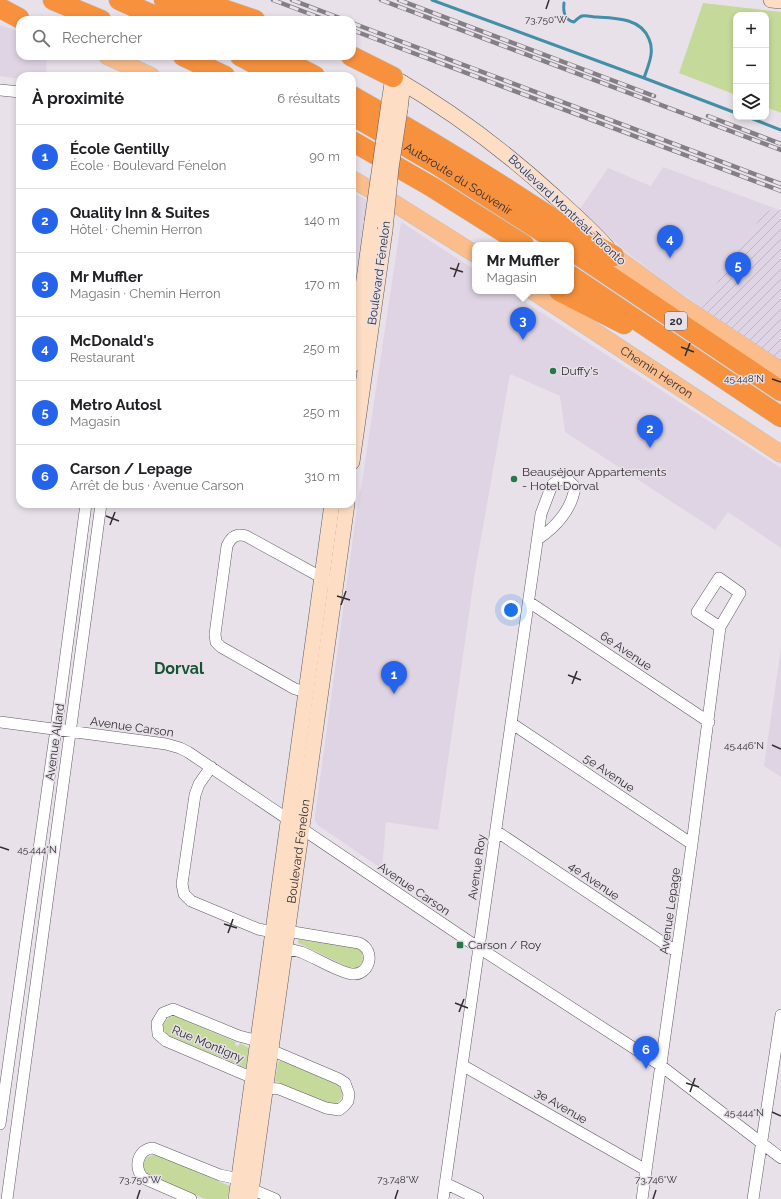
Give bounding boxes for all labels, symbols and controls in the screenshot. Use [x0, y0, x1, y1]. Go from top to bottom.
map controls [733, 12, 769, 120]
button: + [733, 12, 769, 48]
text: 73.750°W [525, 14, 568, 25]
search box [16, 16, 356, 60]
icon: search [30, 27, 52, 49]
text: Rechercher [62, 29, 142, 47]
button: − [733, 48, 769, 84]
button: layers [733, 84, 769, 120]
text: À proximité [32, 88, 124, 108]
text: 6 résultats [277, 91, 340, 106]
text: École Gentilly [70, 140, 170, 158]
street label: Autoroute du Souvenir [402, 140, 516, 218]
text: 1 [42, 149, 48, 164]
text: 90 m [309, 149, 340, 164]
street label: Boulevard Montréal-Toronto [505, 152, 629, 268]
text: École · Boulevard Fénelon [70, 158, 226, 173]
text: Quality Inn & Suites [70, 204, 210, 222]
text: 2 [41, 213, 49, 228]
text: 140 m [304, 213, 340, 228]
street label: Boulevard Fénelon [365, 220, 393, 326]
text: Hôtel · Chemin Herron [70, 222, 202, 237]
pin: 4 [657, 225, 683, 258]
popup [472, 242, 574, 294]
text: Mr Muffler [487, 252, 559, 270]
pin: 5 [725, 252, 751, 285]
text: Mr Muffler [70, 268, 143, 286]
text: Magasin [487, 270, 537, 285]
text: 3 [41, 277, 49, 292]
text: 170 m [304, 277, 340, 292]
text: Magasin · Chemin Herron [70, 286, 220, 301]
pin: 3 [510, 307, 536, 340]
road number: 20 [665, 312, 687, 330]
text: McDonald's [70, 332, 154, 350]
text: 4 [41, 341, 49, 356]
text: 250 m [303, 341, 340, 356]
street label: Chemin Herron [618, 343, 696, 401]
text: Restaurant [70, 350, 135, 365]
place label: Duffy's [561, 364, 598, 378]
marker: Duffy's [548, 366, 558, 376]
text: 45.448°N [724, 373, 764, 384]
text: Metro Autosl [70, 396, 162, 414]
text: 5 [41, 405, 49, 420]
text: 250 m [303, 405, 340, 420]
text: Magasin [70, 414, 120, 429]
pin: 2 [637, 415, 663, 448]
text: Carson / Lepage [70, 460, 192, 478]
place label: Beauséjour Appartements - Hotel Dorval [522, 465, 667, 493]
text: 6 [41, 469, 49, 484]
text: 310 m [304, 469, 340, 484]
marker: Beauséjour Appartements - Hotel Dorval [509, 474, 519, 484]
text: Arrêt de bus · Avenue Carson [70, 478, 244, 493]
your location [501, 600, 521, 620]
street label: 6e Avenue [598, 629, 654, 673]
district label: Dorval [154, 659, 205, 678]
pin: 1 [381, 661, 407, 694]
street label: Avenue Allard [43, 703, 67, 781]
street label: Avenue Carson [89, 714, 175, 740]
text: 45.446°N [724, 740, 764, 751]
street label: 5e Avenue [581, 751, 637, 795]
street label: Boulevard Fénelon [284, 798, 313, 904]
street label: Avenue Roy [465, 833, 489, 901]
text: 45.444°N [17, 844, 57, 855]
street label: 4e Avenue [566, 859, 622, 903]
street label: Avenue Carson [375, 860, 453, 918]
street label: Avenue Lepage [657, 867, 683, 955]
place label: Carson / Roy [468, 938, 542, 952]
marker: Carson / Roy [455, 940, 465, 950]
street label: Rue Montigny [170, 1023, 247, 1066]
pin: 6 [633, 1036, 659, 1069]
street label: 3e Avenue [532, 1085, 590, 1127]
text: 45.444°N [724, 1107, 764, 1118]
text: 73.750°W [119, 1174, 162, 1185]
text: 73.748°W [377, 1174, 419, 1185]
text: 73.746°W [635, 1174, 677, 1185]

